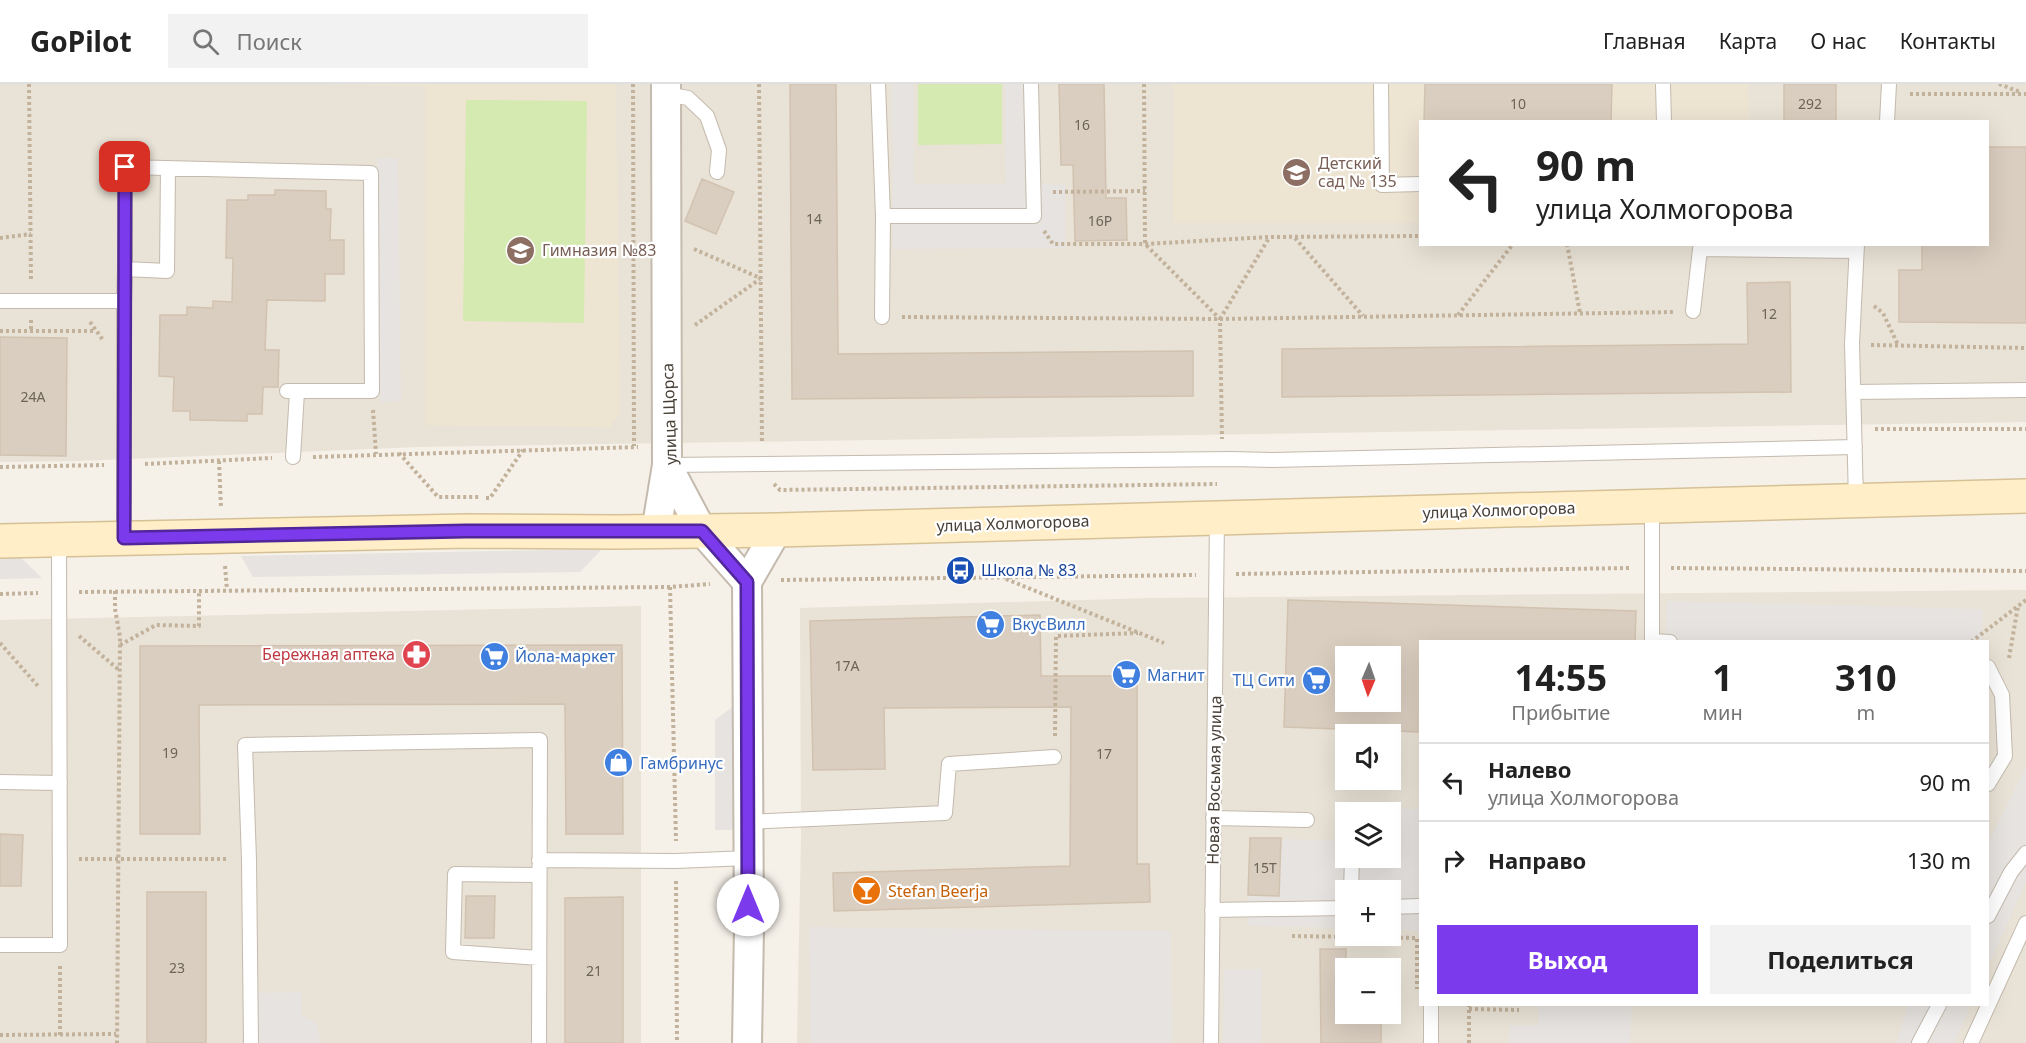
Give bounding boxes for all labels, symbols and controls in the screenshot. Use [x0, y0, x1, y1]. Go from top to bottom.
search box [168, 14, 588, 68]
text: GoPilot [30, 22, 132, 60]
icon: search [189, 25, 222, 58]
text: Поиск [237, 26, 302, 56]
text: Главная [1603, 27, 1686, 55]
text: Карта [1719, 27, 1777, 55]
text: О нас [1810, 27, 1867, 55]
text: Контакты [1900, 27, 1996, 55]
house number: 10 [1510, 94, 1526, 113]
house number: 292 [1798, 94, 1822, 113]
house number: 16 [1074, 115, 1090, 134]
text: 90 m [1536, 136, 1636, 193]
pin [99, 141, 150, 192]
icon: left [1437, 144, 1515, 222]
icon: arrive [108, 150, 141, 183]
place label: Детский сад № 135 [1318, 152, 1397, 192]
school or university icon: Детский сад № 135 [1281, 156, 1313, 188]
text: улица Холмогорова [1536, 190, 1794, 227]
house number: 14 [806, 209, 822, 228]
house number: 16Р [1088, 211, 1112, 230]
school or university icon: Гимназия №83 [505, 234, 537, 266]
place label: Гимназия №83 [542, 239, 656, 261]
house number: 12 [1761, 304, 1777, 323]
street label: улица Щорса [656, 363, 682, 465]
house number: 24А [21, 387, 46, 406]
street label: улица Холмогорова [1422, 496, 1576, 524]
street label: улица Холмогорова [936, 509, 1090, 537]
bus stop icon: Школа № 83 [944, 554, 976, 586]
place label: Школа № 83 [981, 559, 1076, 581]
supermarket icon: ВкусВилл [975, 608, 1007, 640]
place label: ВкусВилл [1012, 613, 1086, 635]
pharmacy icon: Бережная аптека [400, 638, 432, 670]
supermarket icon: Йола-маркет [478, 640, 510, 672]
place label: Бережная аптека [262, 643, 395, 665]
place label: Йола-маркет [515, 645, 616, 667]
north arrow [1335, 646, 1401, 712]
map controls [1335, 646, 1401, 1024]
text: 14:55 [1515, 653, 1607, 702]
text: 1 [1712, 653, 1733, 702]
text: 310 [1835, 653, 1897, 702]
house number: 17А [835, 656, 860, 675]
supermarket icon: Магнит [1110, 659, 1142, 691]
place label: Магнит [1147, 664, 1205, 686]
supermarket icon: ТЦ Сити [1300, 664, 1332, 696]
place label: ТЦ Сити [1233, 669, 1295, 691]
street label: Новая Восьмая улица [1202, 695, 1226, 865]
text: Прибытие [1511, 699, 1610, 726]
text: мин [1703, 699, 1743, 726]
text: m [1856, 699, 1875, 726]
button: sound [1335, 724, 1401, 790]
house number: 19 [162, 743, 178, 762]
house number: 17 [1096, 744, 1112, 763]
shop icon: Гамбринус [603, 747, 635, 779]
place label: Гамбринус [640, 752, 723, 774]
text: Налево [1488, 754, 1571, 784]
icon: left [1437, 766, 1470, 799]
text: 90 m [1920, 767, 1971, 797]
text: улица Холмогорова [1488, 784, 1679, 811]
button: layers [1335, 802, 1401, 868]
icon: right [1437, 844, 1470, 877]
text: Направо [1488, 845, 1586, 875]
text: 130 m [1907, 845, 1971, 875]
house number: 15Т [1253, 858, 1277, 877]
position arrow [716, 873, 780, 937]
bar icon: Stefan Beerja [851, 875, 883, 907]
place label: Stefan Beerja [888, 880, 988, 902]
button: + [1335, 880, 1401, 946]
button: Выход [1437, 925, 1698, 994]
button: Поделиться [1710, 925, 1971, 994]
house number: 23 [169, 958, 185, 977]
button: − [1335, 958, 1401, 1024]
house number: 21 [586, 961, 602, 980]

